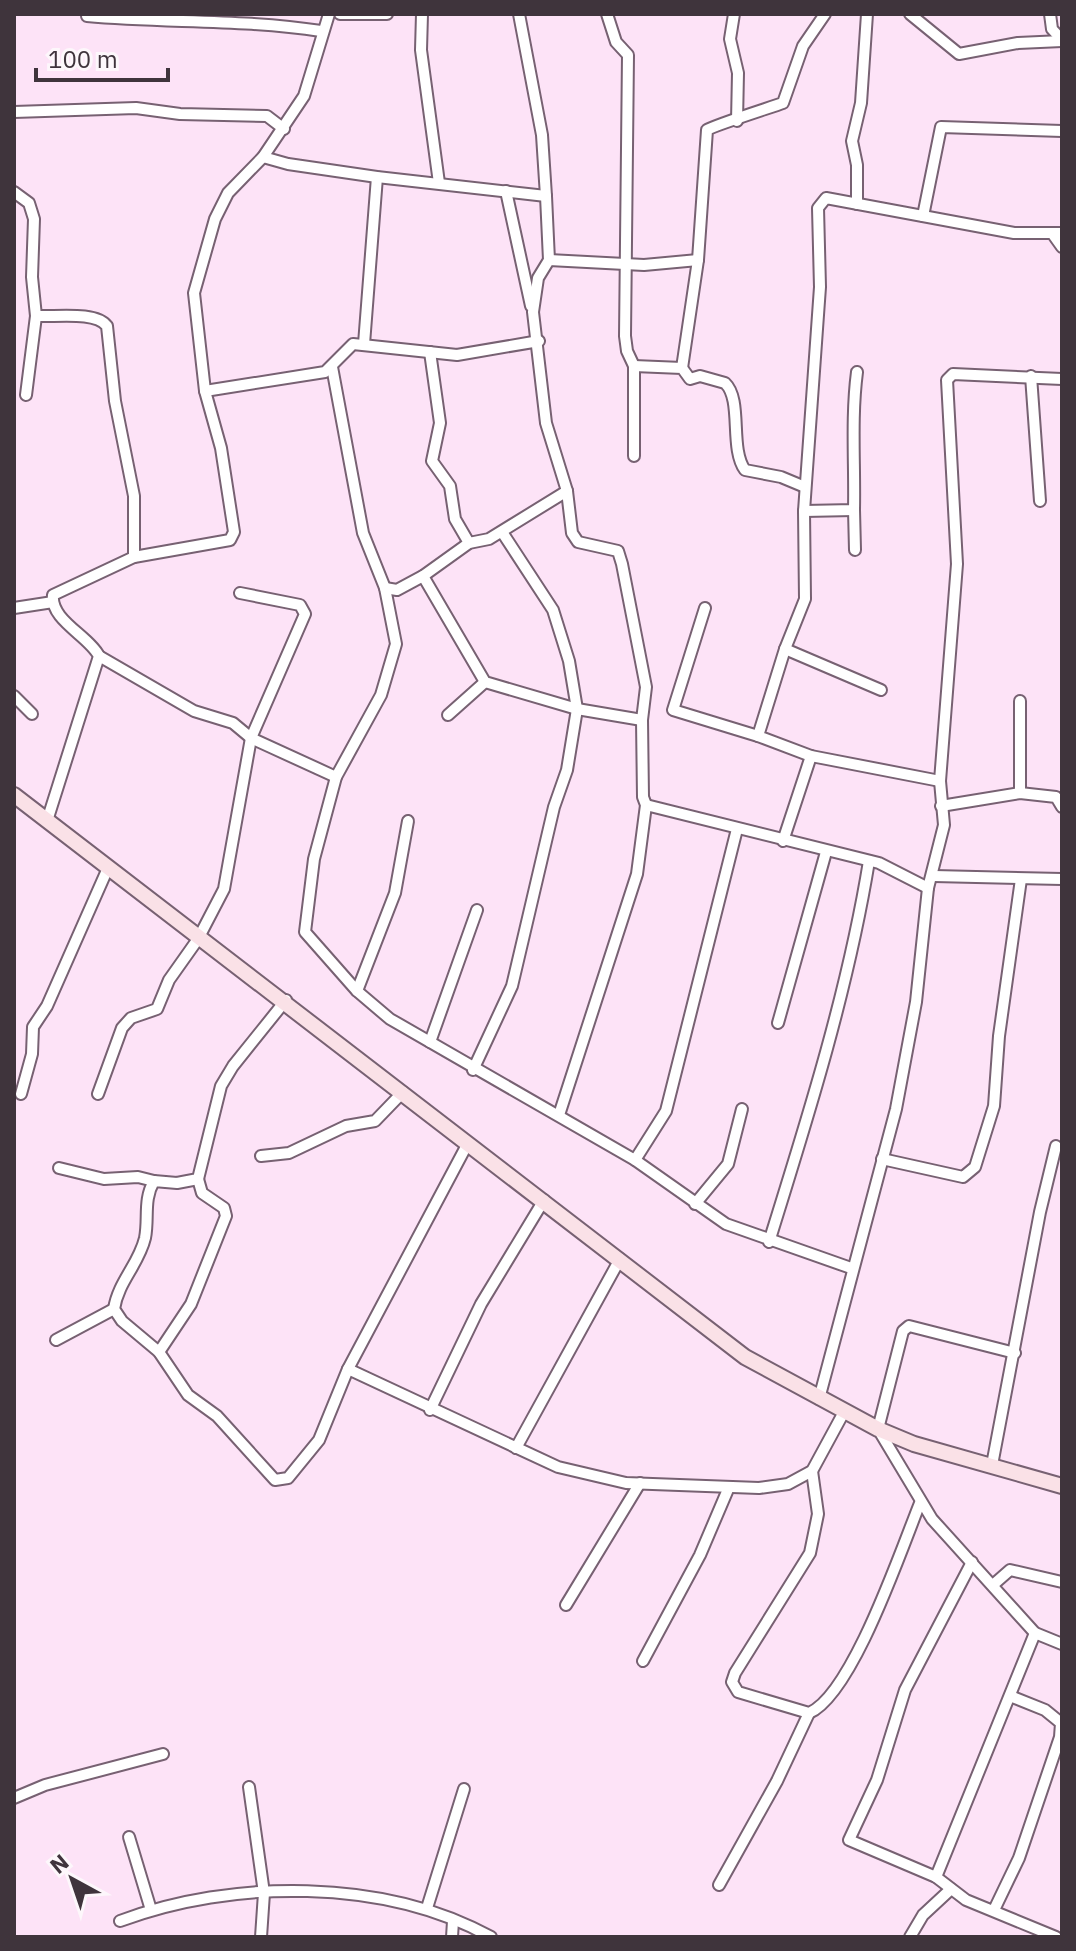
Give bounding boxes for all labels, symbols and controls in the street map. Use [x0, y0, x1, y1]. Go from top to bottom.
scale bar [36, 32, 168, 82]
text: 100 m [48, 43, 118, 75]
north arrow [32, 1839, 112, 1919]
text: N [43, 1847, 74, 1880]

